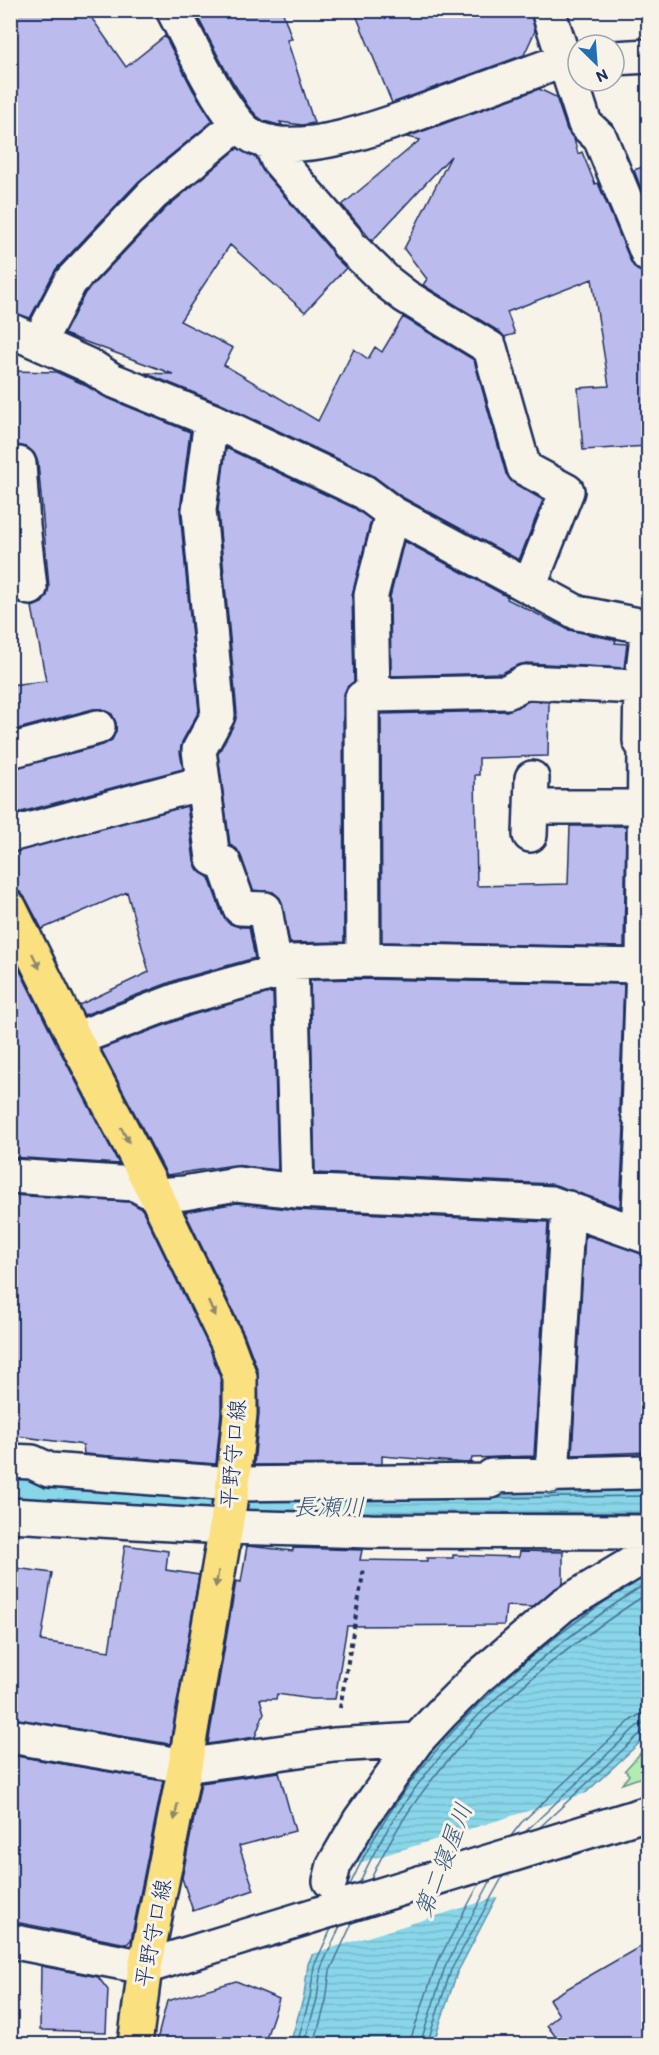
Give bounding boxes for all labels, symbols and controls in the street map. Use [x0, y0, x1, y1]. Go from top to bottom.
north arrow [566, 33, 626, 93]
text: N [593, 65, 611, 87]
one-way arrow [32, 952, 41, 969]
one-way arrow [120, 1126, 130, 1143]
one-way arrow [207, 1301, 216, 1318]
street label: 平野守口線 [215, 1398, 251, 1510]
water label: 長瀬川 [293, 1492, 365, 1521]
one-way arrow [212, 1569, 221, 1588]
water label: 第二寝屋川 [408, 1799, 478, 1921]
one-way arrow [171, 1803, 180, 1822]
street label: 平野守口線 [129, 1876, 177, 1990]

